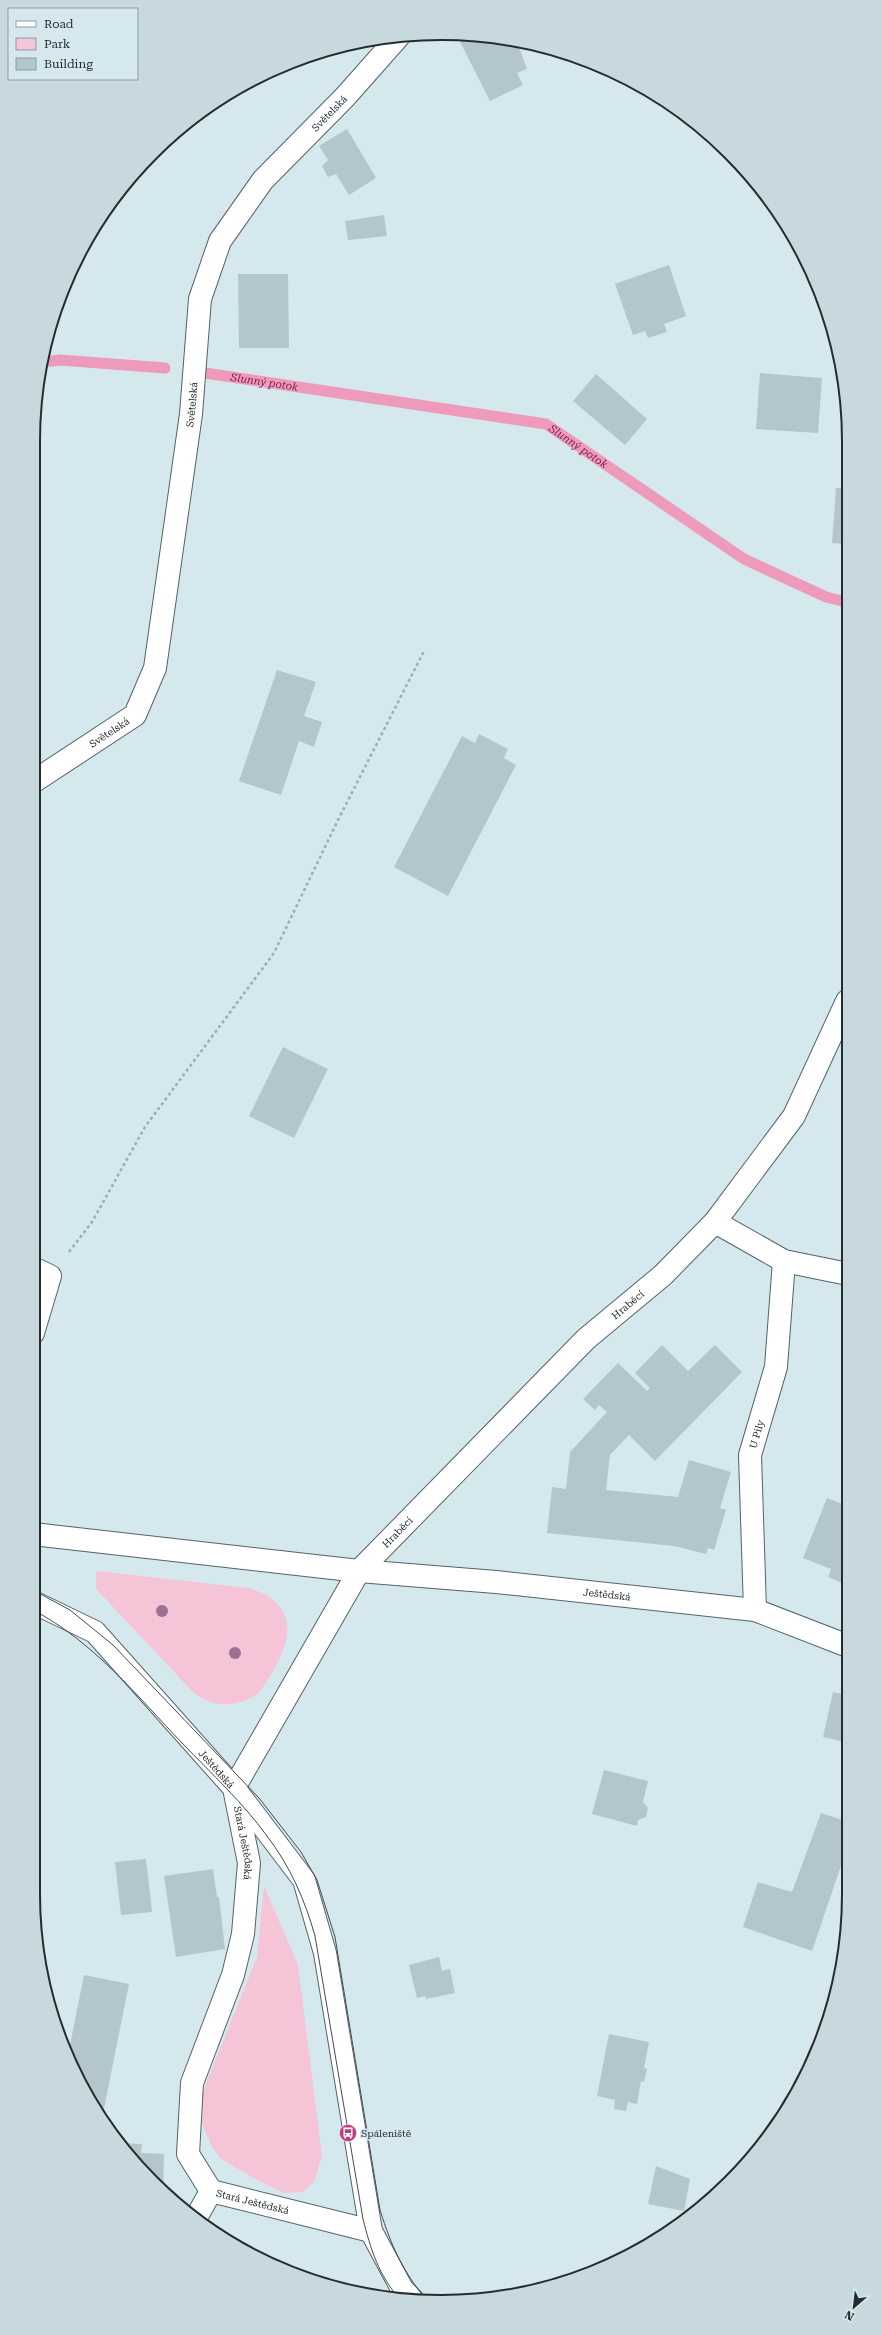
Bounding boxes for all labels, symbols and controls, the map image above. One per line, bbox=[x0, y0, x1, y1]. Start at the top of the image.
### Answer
legend bbox=[8, 8, 138, 80]
text: Road bbox=[44, 17, 74, 31]
text: Park bbox=[44, 37, 71, 51]
text: Building bbox=[44, 57, 93, 71]
street label: Světelská bbox=[309, 93, 349, 133]
water label: Slunný potok bbox=[229, 370, 299, 393]
street label: Světelská bbox=[184, 381, 199, 428]
water label: Slunný potok bbox=[546, 421, 610, 471]
street label: Světelská bbox=[87, 715, 132, 749]
street label: Hraběcí bbox=[609, 1288, 646, 1321]
street label: U Pily bbox=[747, 1418, 766, 1450]
street label: Hraběcí bbox=[380, 1514, 415, 1550]
street label: Ještědská bbox=[583, 1586, 632, 1602]
street label: Ještědská bbox=[197, 1747, 237, 1791]
street label: Stará Ještědská bbox=[232, 1805, 255, 1881]
bus stop icon: Spáleniště bbox=[338, 2123, 358, 2143]
place label: Spáleniště bbox=[361, 2128, 412, 2139]
street label: Stará Ještědská bbox=[215, 2187, 291, 2216]
north arrow bbox=[834, 2287, 874, 2327]
text: N bbox=[842, 2307, 856, 2323]

